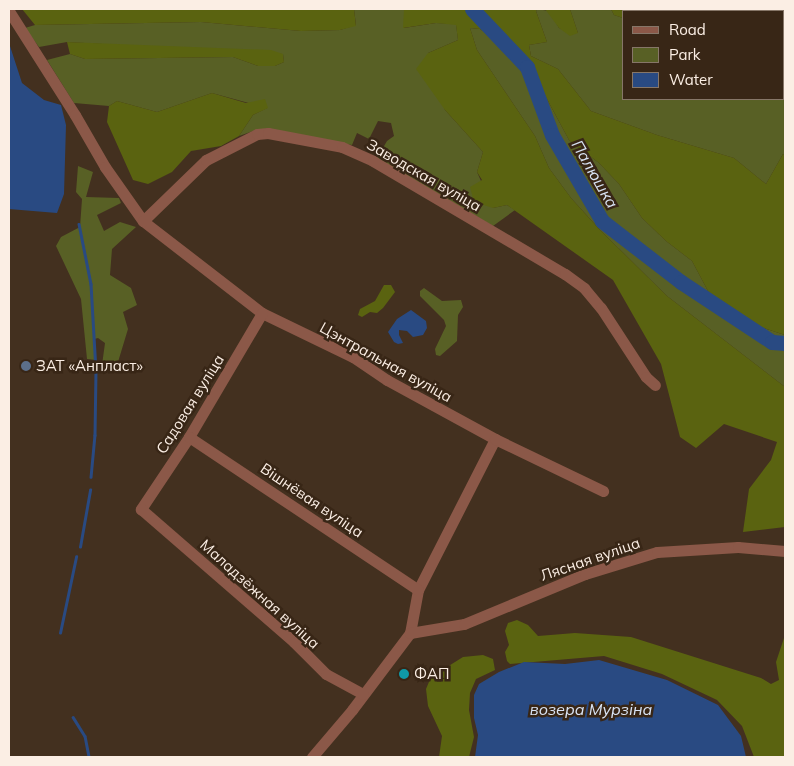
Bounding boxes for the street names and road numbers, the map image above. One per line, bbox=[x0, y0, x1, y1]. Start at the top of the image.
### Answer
street label: Заводская вуліца bbox=[364, 135, 484, 215]
street label: Цэнтральная вуліца bbox=[317, 318, 455, 406]
street label: Садовая вуліца bbox=[152, 351, 228, 457]
street label: Вішнёвая вуліца bbox=[257, 459, 367, 541]
street label: Лясная вуліца bbox=[538, 533, 642, 585]
street label: Маладзёжная вуліца bbox=[197, 536, 323, 652]

